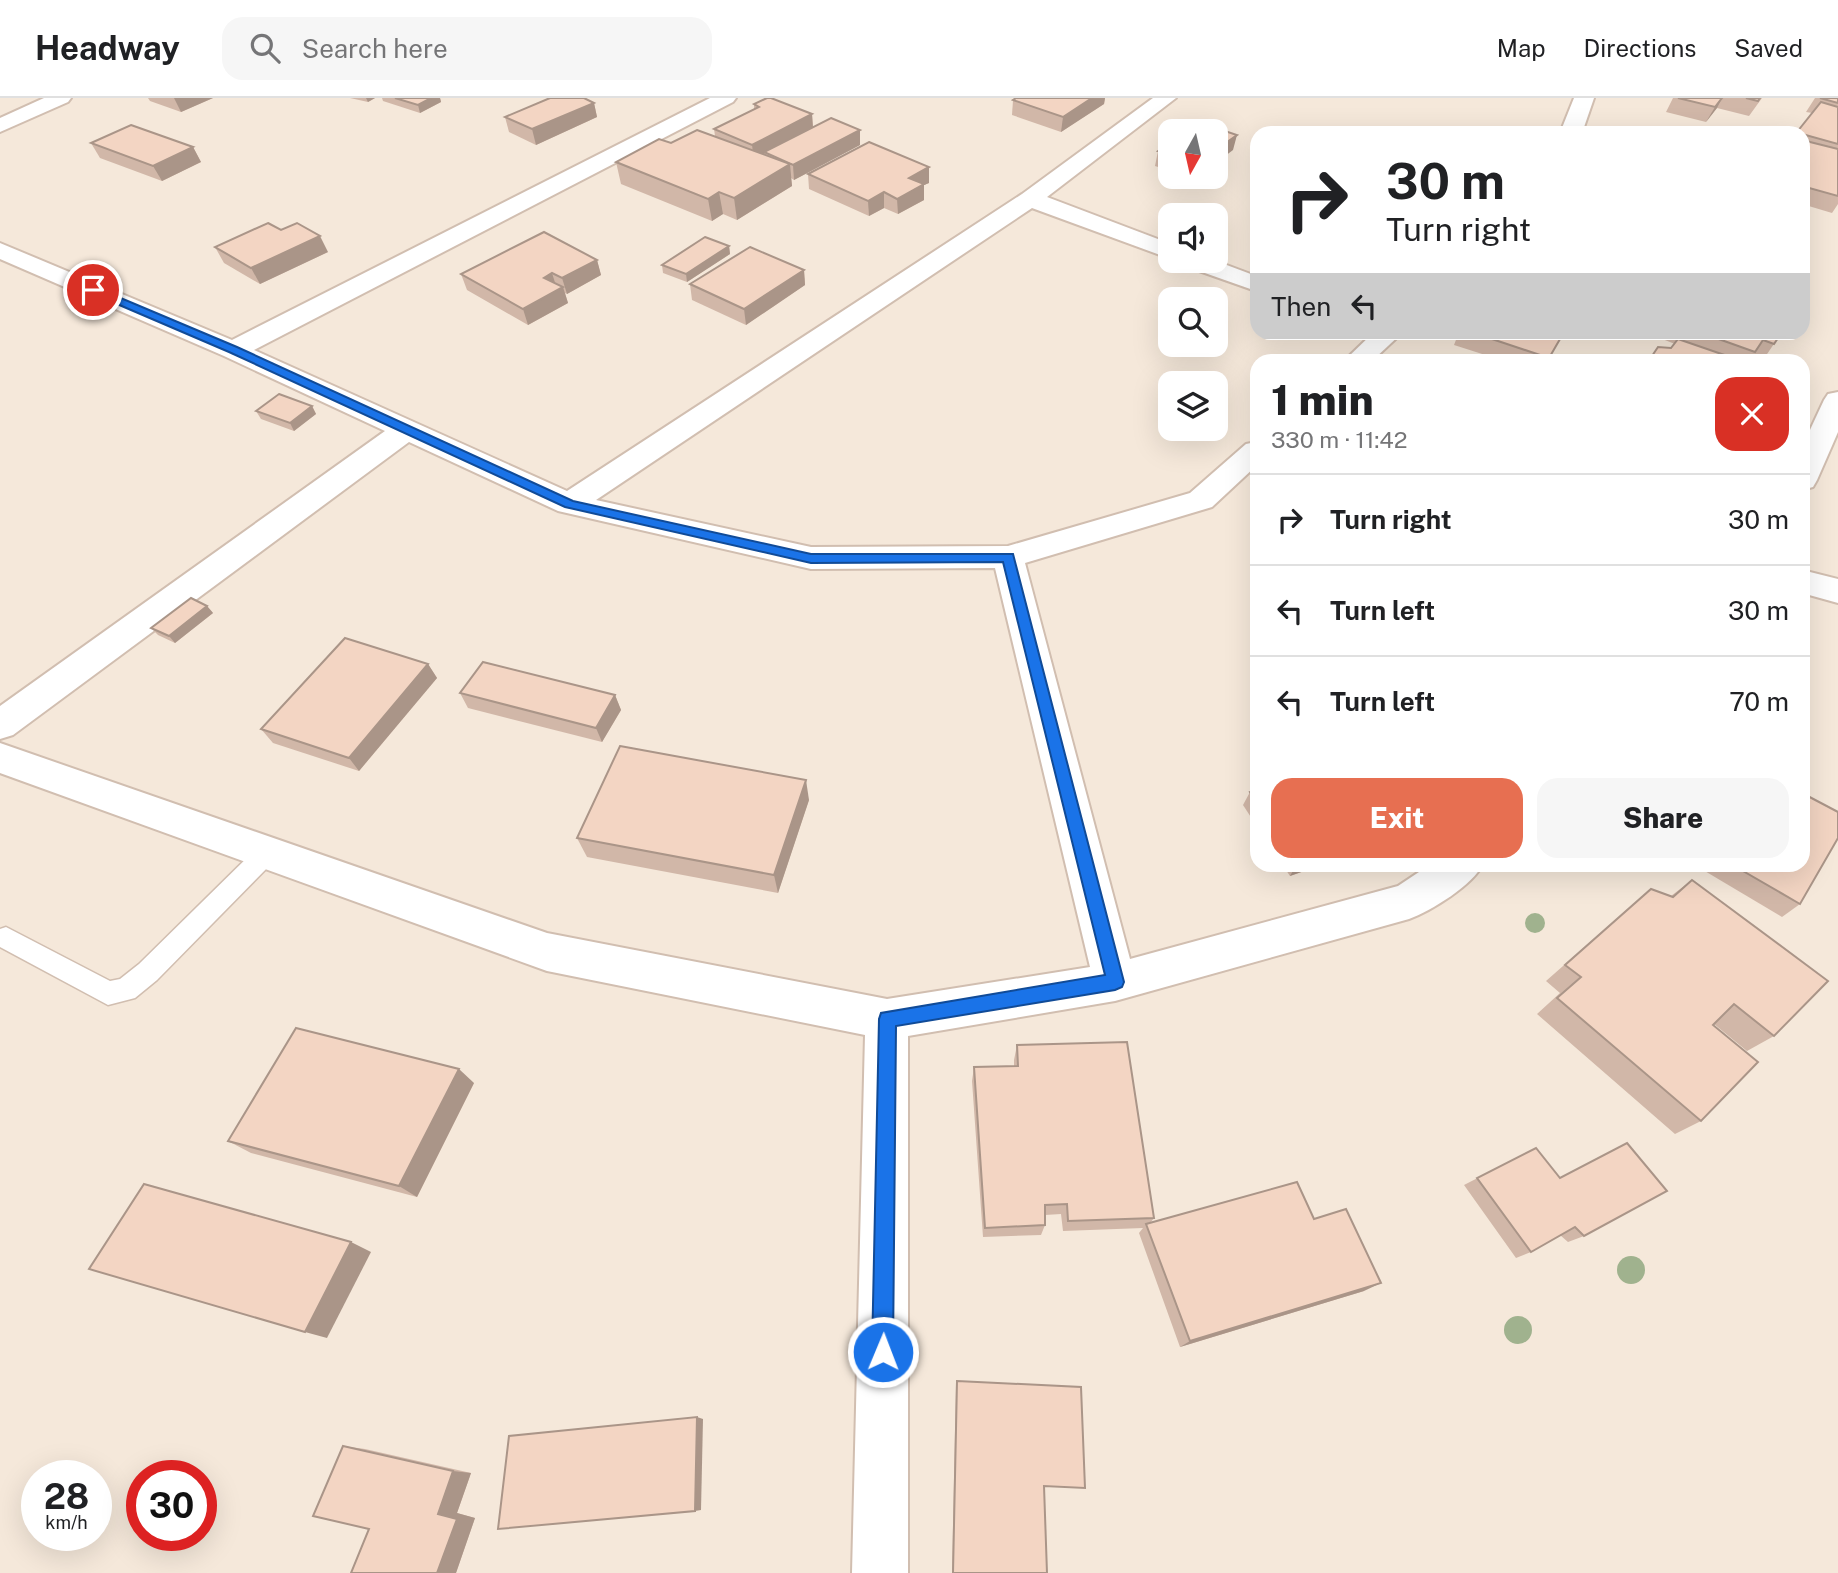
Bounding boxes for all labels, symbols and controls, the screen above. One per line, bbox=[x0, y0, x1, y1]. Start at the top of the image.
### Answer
search box bbox=[222, 17, 712, 80]
text: Headway bbox=[35, 29, 180, 67]
icon: search bbox=[246, 29, 284, 67]
text: Search here bbox=[302, 33, 448, 64]
text: Map bbox=[1497, 34, 1546, 62]
text: Directions bbox=[1584, 34, 1696, 62]
text: Saved bbox=[1734, 34, 1803, 62]
north arrow bbox=[1158, 119, 1228, 189]
map controls bbox=[1158, 119, 1228, 441]
text: 30 m bbox=[1386, 152, 1505, 210]
icon: right bbox=[1271, 154, 1362, 245]
button: sound bbox=[1158, 203, 1228, 273]
text: Turn right bbox=[1386, 211, 1531, 248]
pin bbox=[63, 260, 123, 320]
icon: arrive bbox=[74, 271, 112, 309]
button: search bbox=[1158, 287, 1228, 357]
icon: left bbox=[1345, 287, 1383, 325]
text: Then bbox=[1271, 291, 1331, 322]
button: layers bbox=[1158, 371, 1228, 441]
text: 1 min bbox=[1271, 375, 1374, 424]
button: close bbox=[1715, 377, 1789, 451]
text: 330 m · 11:42 bbox=[1271, 426, 1407, 453]
icon: right bbox=[1271, 501, 1309, 539]
text: Turn right bbox=[1330, 504, 1452, 535]
text: 30 m bbox=[1728, 504, 1789, 535]
icon: left bbox=[1271, 592, 1309, 630]
text: Turn left bbox=[1330, 595, 1435, 626]
text: 30 m bbox=[1728, 595, 1789, 626]
icon: left bbox=[1271, 683, 1309, 721]
text: Turn left bbox=[1330, 686, 1435, 717]
text: 70 m bbox=[1729, 686, 1789, 717]
button: Exit bbox=[1271, 778, 1523, 858]
button: Share bbox=[1537, 778, 1789, 858]
position arrow bbox=[846, 1315, 920, 1389]
speed limit sign: 30 bbox=[126, 1460, 217, 1551]
text: 28 bbox=[44, 1476, 89, 1517]
text: km/h bbox=[45, 1512, 88, 1533]

